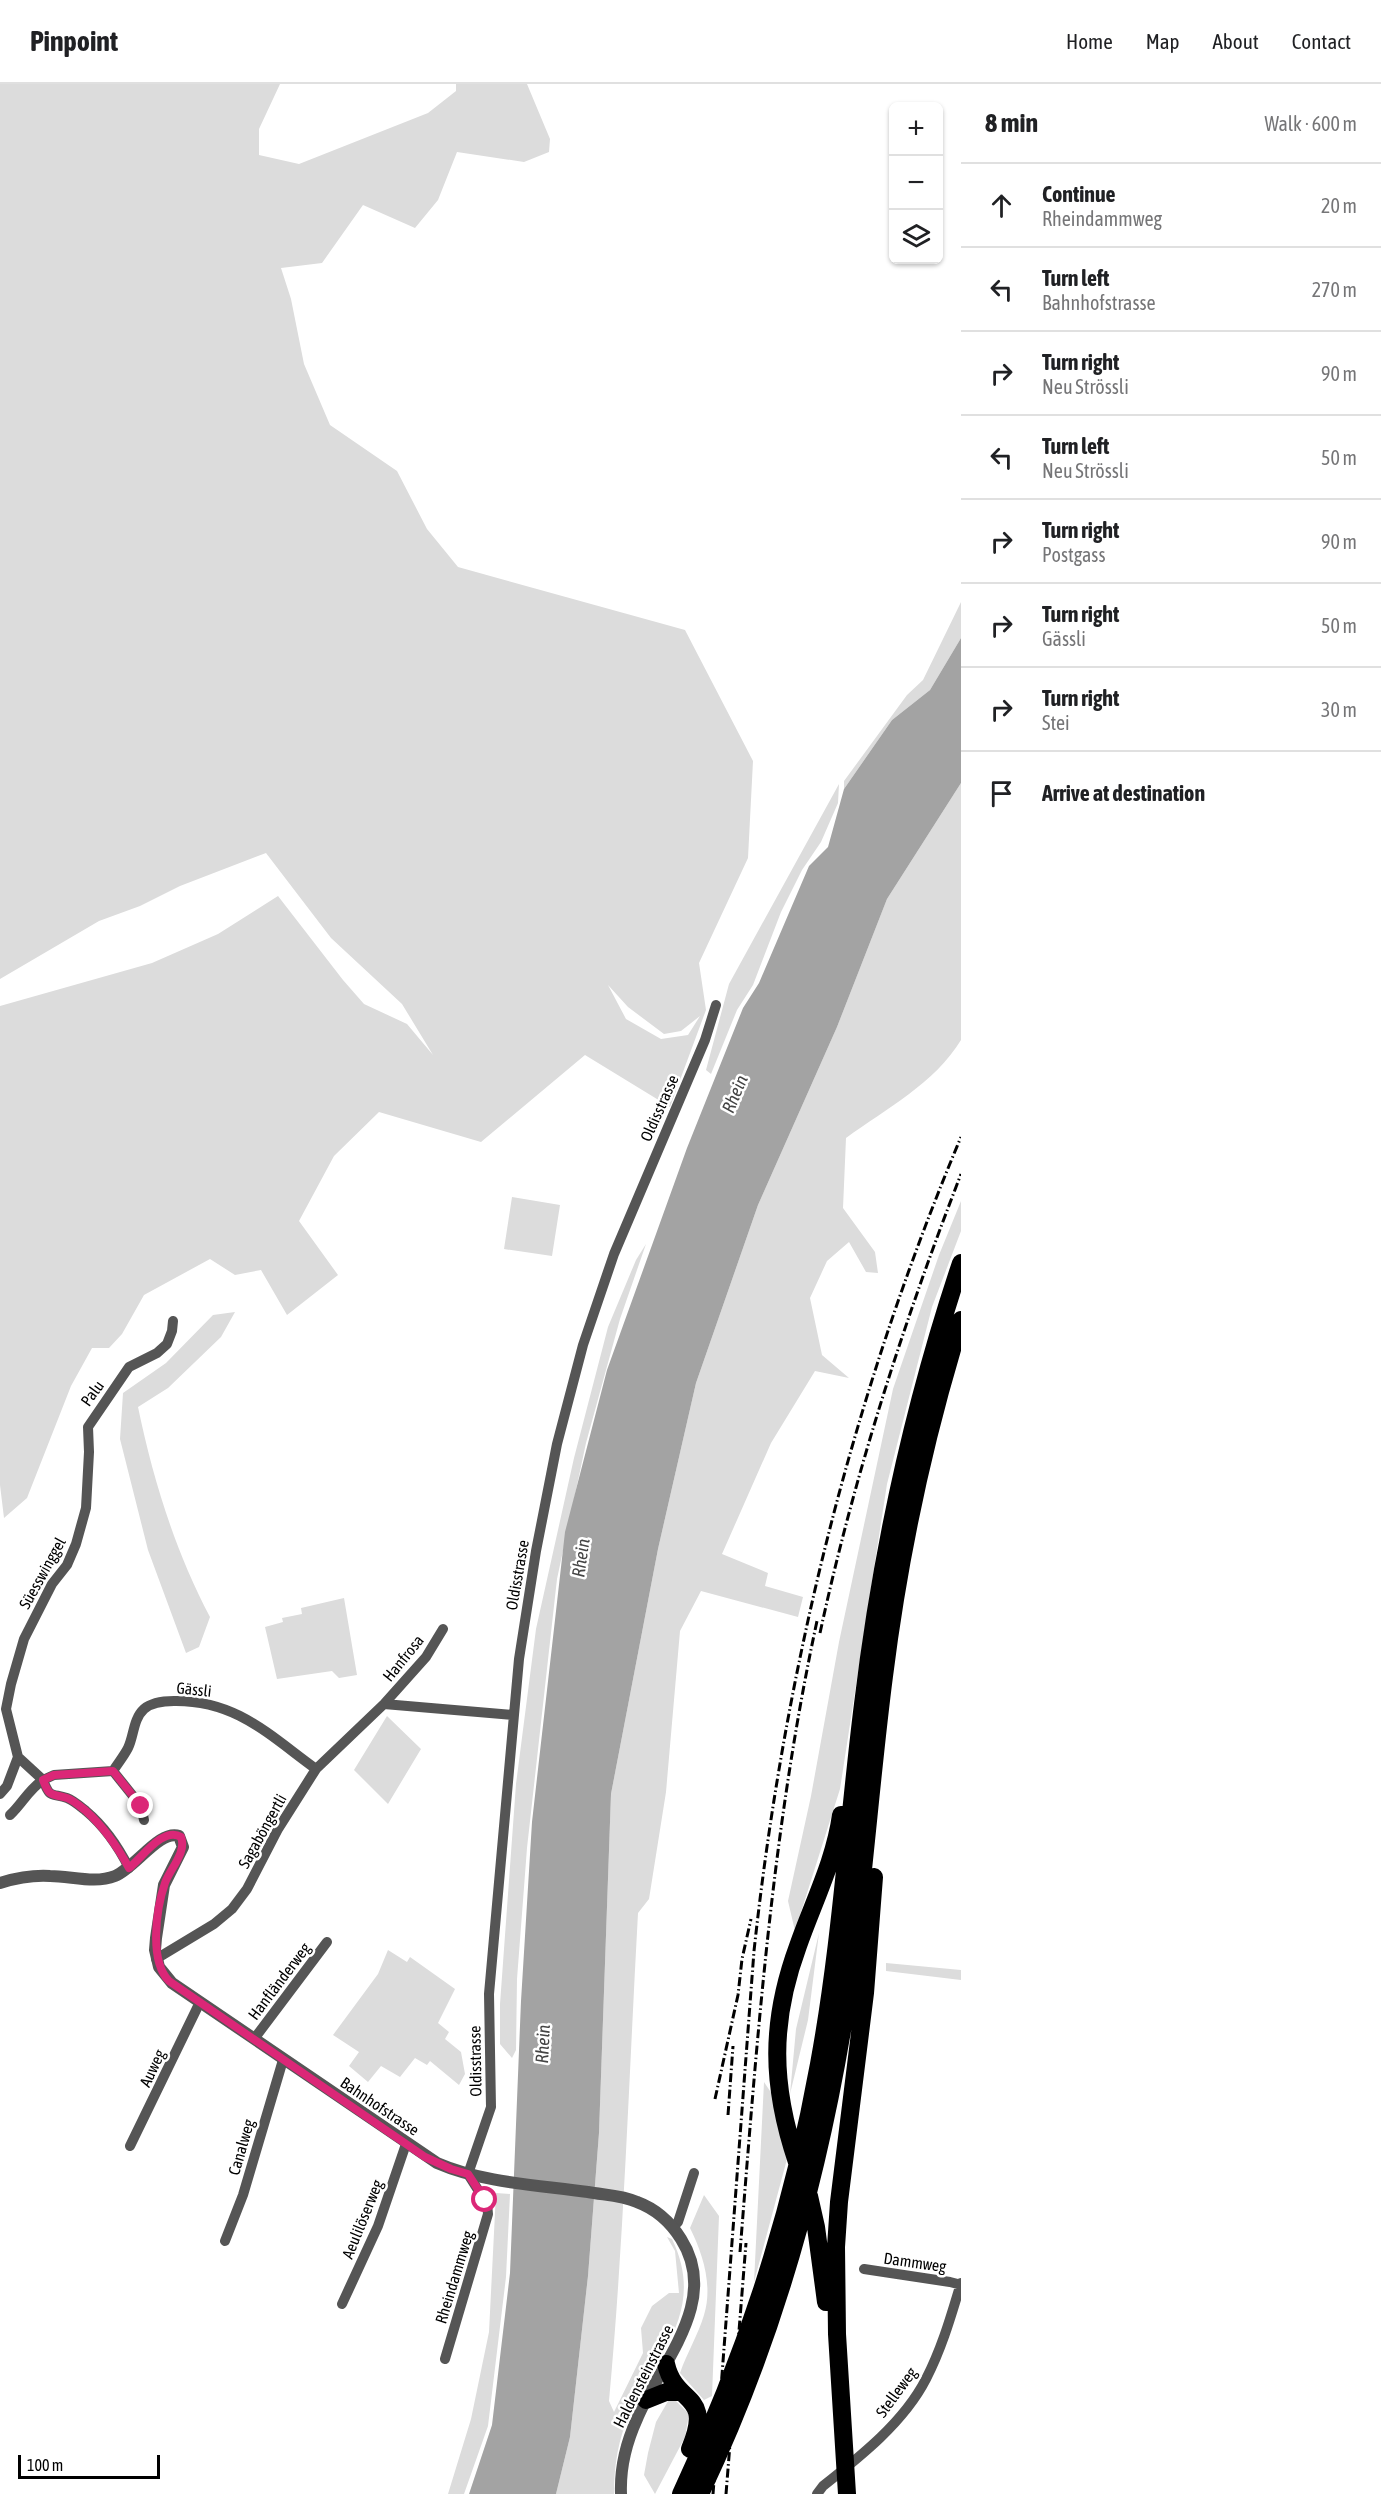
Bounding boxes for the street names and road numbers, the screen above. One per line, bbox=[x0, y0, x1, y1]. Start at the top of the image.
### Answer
street label: Oldisstrasse bbox=[636, 1072, 682, 1144]
street label: Palu bbox=[77, 1377, 107, 1409]
street label: Süesswinggel bbox=[15, 1534, 70, 1612]
street label: Oldisstrasse bbox=[502, 1538, 532, 1612]
street label: Hanfrosa bbox=[379, 1631, 427, 1685]
street label: Gässli bbox=[176, 1678, 212, 1700]
street label: Sagaböngertli bbox=[234, 1791, 291, 1872]
street label: Hanfländerweg bbox=[244, 1939, 315, 2024]
street label: Oldisstrasse bbox=[465, 2025, 485, 2097]
street label: Auweg bbox=[136, 2046, 169, 2090]
street label: Bahnhofstrasse bbox=[337, 2073, 423, 2139]
street label: Canalweg bbox=[224, 2117, 259, 2177]
street label: Aeulilöserweg bbox=[338, 2177, 387, 2261]
street label: Rheindammweg bbox=[431, 2228, 478, 2326]
street label: Dammweg bbox=[882, 2249, 948, 2276]
street label: Haldensteinstrasse bbox=[609, 2322, 677, 2430]
street label: Stelleweg bbox=[872, 2363, 921, 2421]

